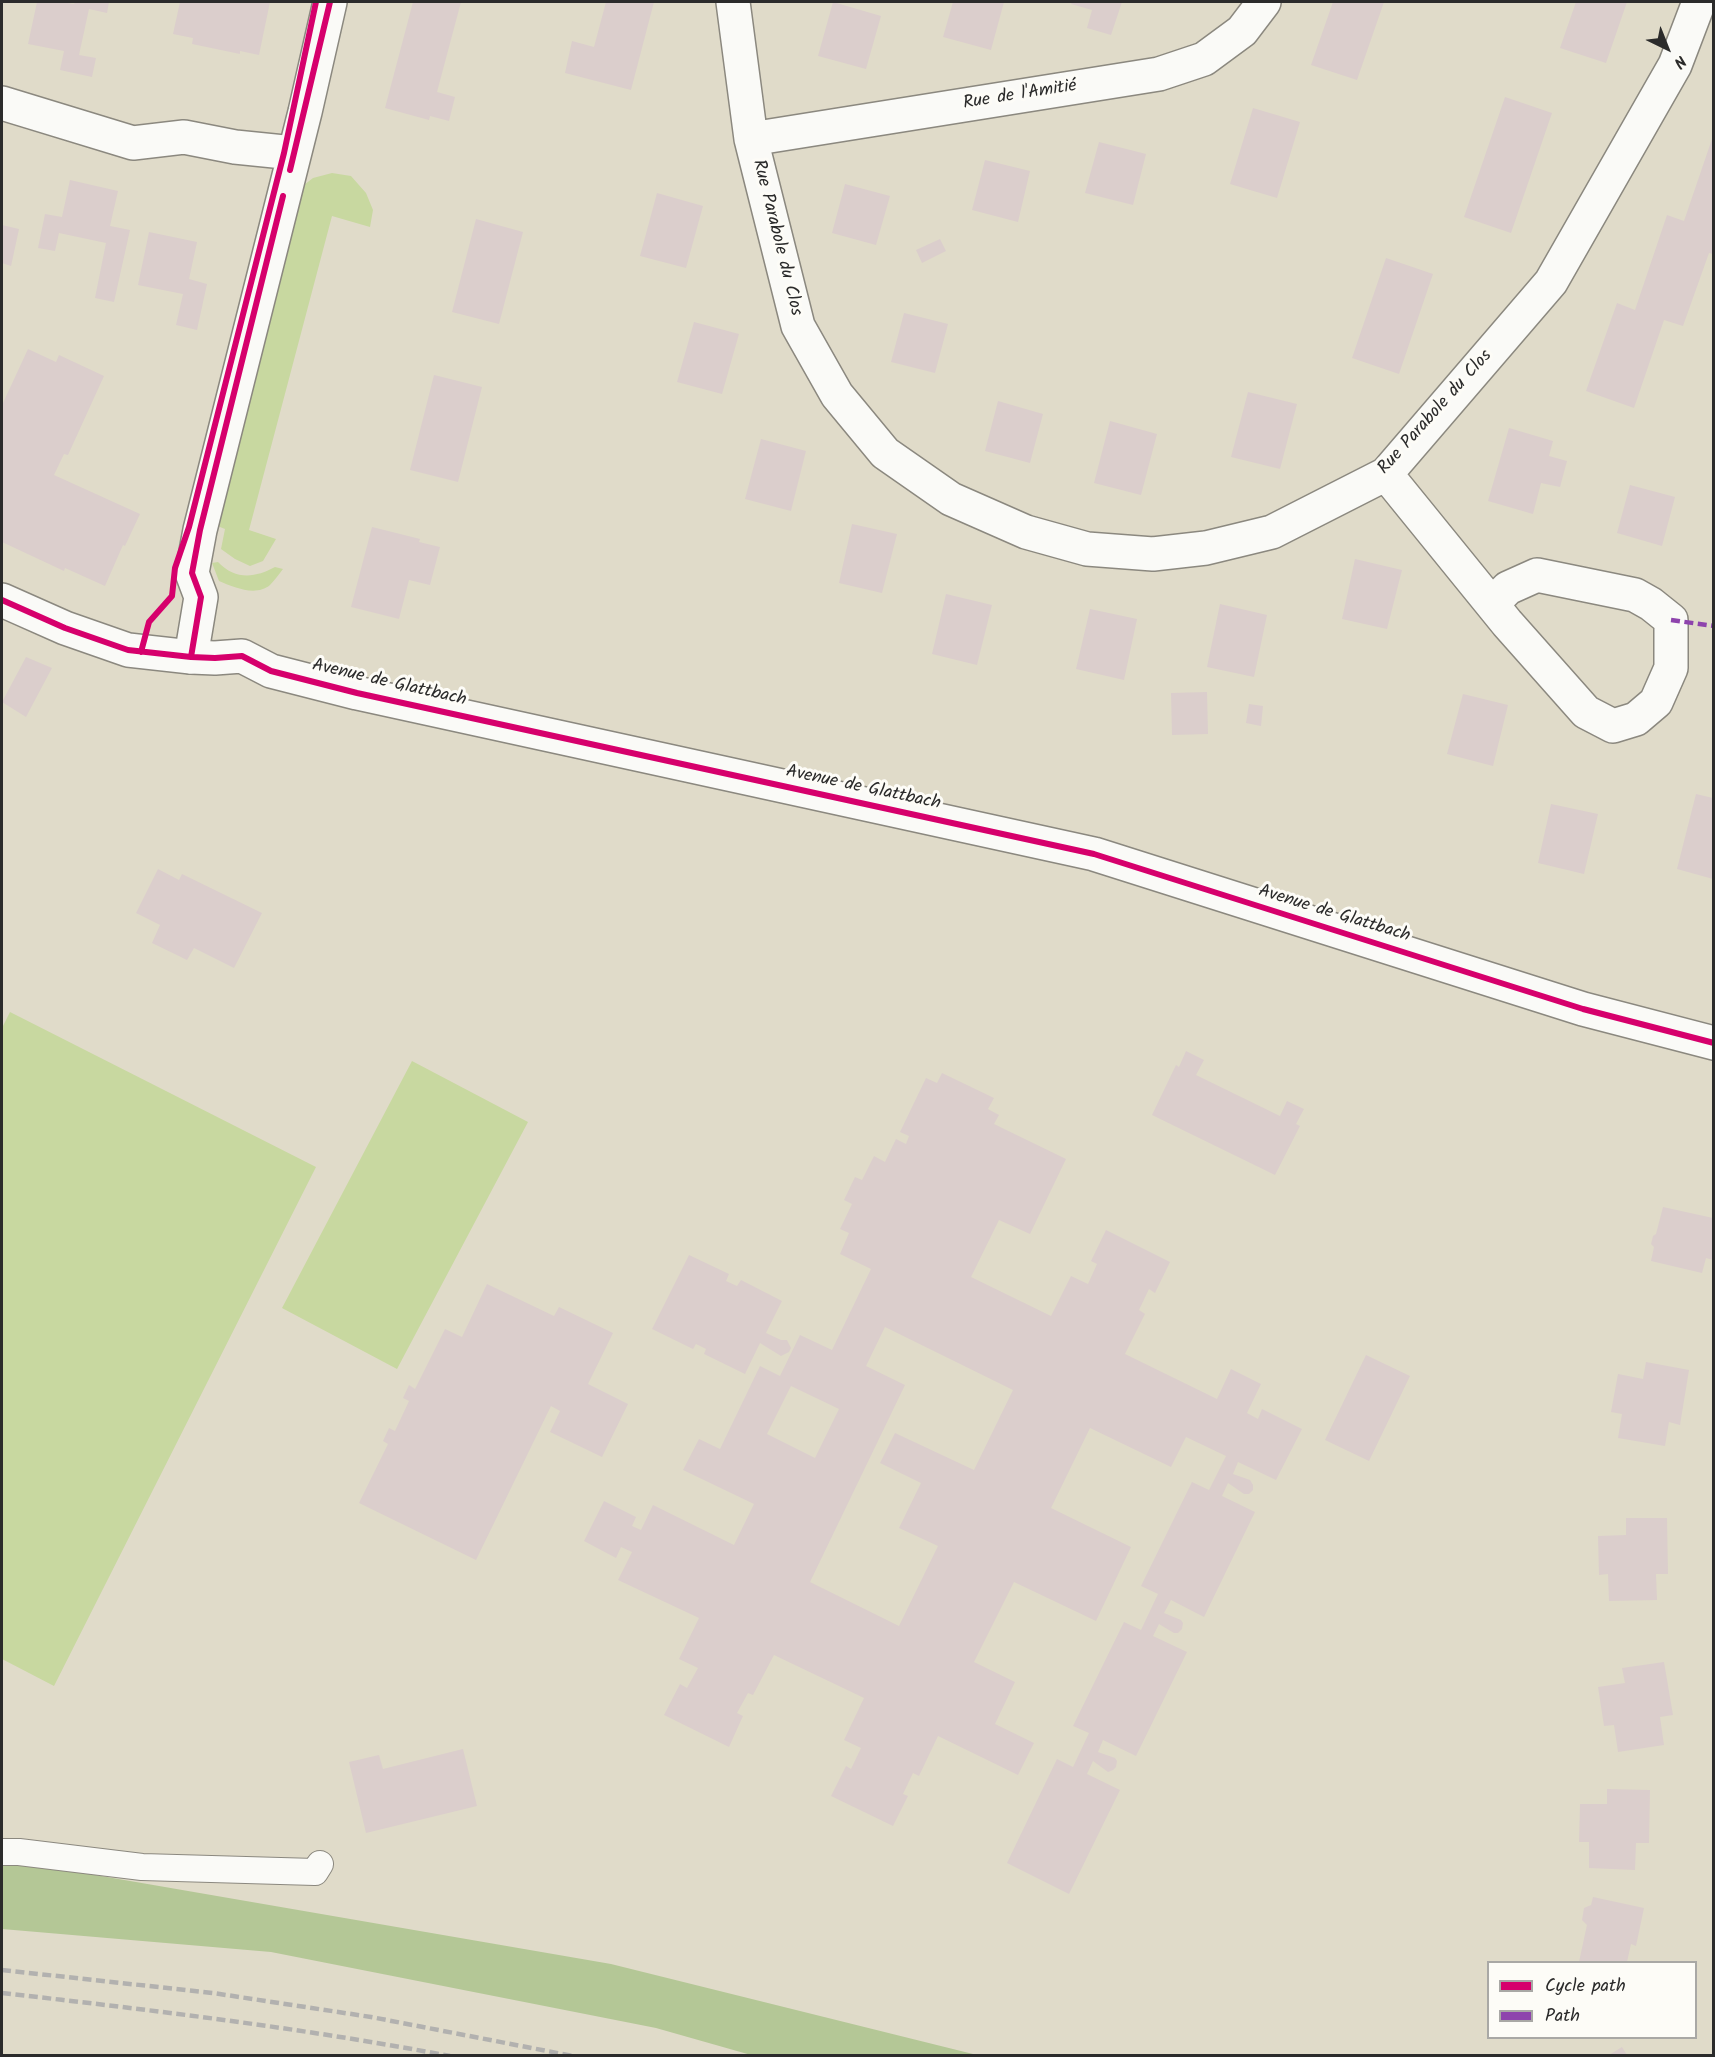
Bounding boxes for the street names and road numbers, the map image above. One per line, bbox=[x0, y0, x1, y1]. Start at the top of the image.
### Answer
street label: Rue de l'Amitié bbox=[962, 76, 1078, 116]
street label: Rue Parabole du Clos bbox=[746, 158, 806, 318]
street label: Rue Parabole du Clos bbox=[1374, 346, 1498, 480]
street label: Avenue de Glattbach bbox=[310, 656, 468, 712]
street label: Avenue de Glattbach bbox=[784, 762, 942, 816]
street label: Avenue de Glattbach bbox=[1255, 882, 1413, 948]

